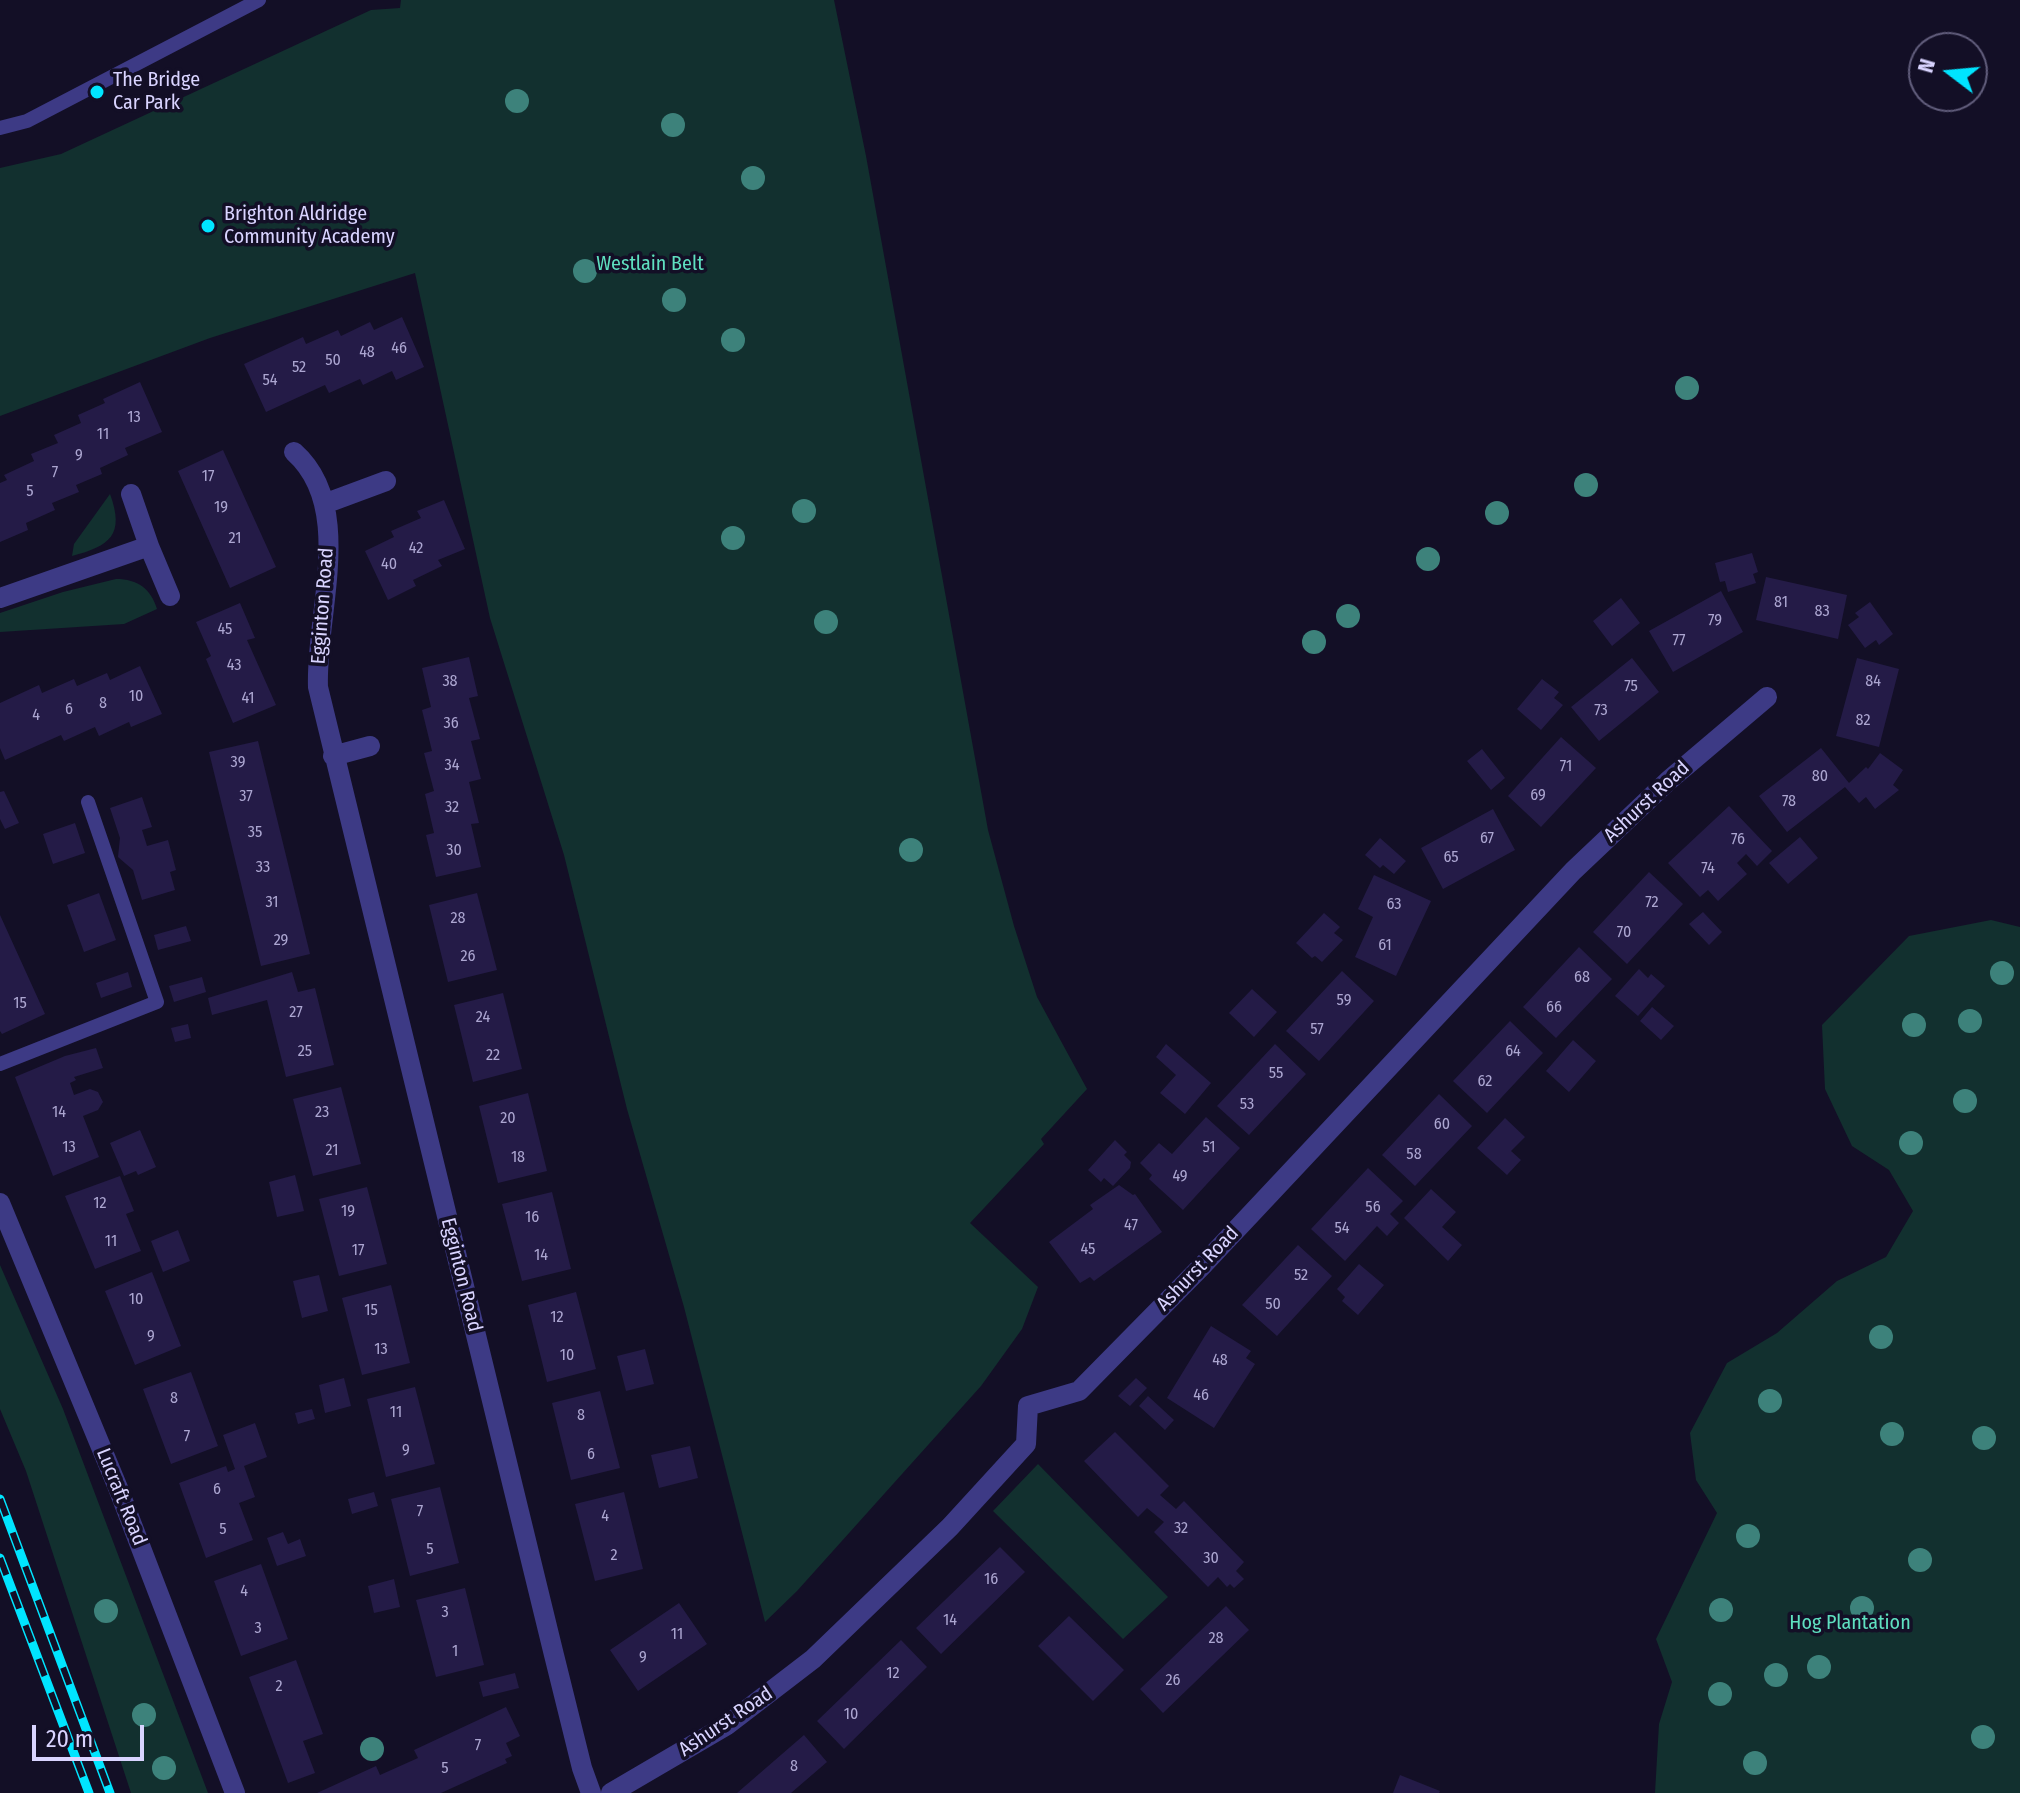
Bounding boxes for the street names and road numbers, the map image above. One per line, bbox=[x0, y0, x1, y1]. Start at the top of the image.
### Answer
street label: Egginton Road bbox=[307, 547, 339, 665]
street label: Ashurst Road bbox=[1599, 756, 1695, 848]
street label: Egginton Road bbox=[435, 1215, 487, 1335]
street label: Ashurst Road bbox=[1152, 1222, 1244, 1316]
street label: Lucraft Road bbox=[91, 1445, 151, 1549]
street label: Ashurst Road bbox=[675, 1682, 777, 1762]

